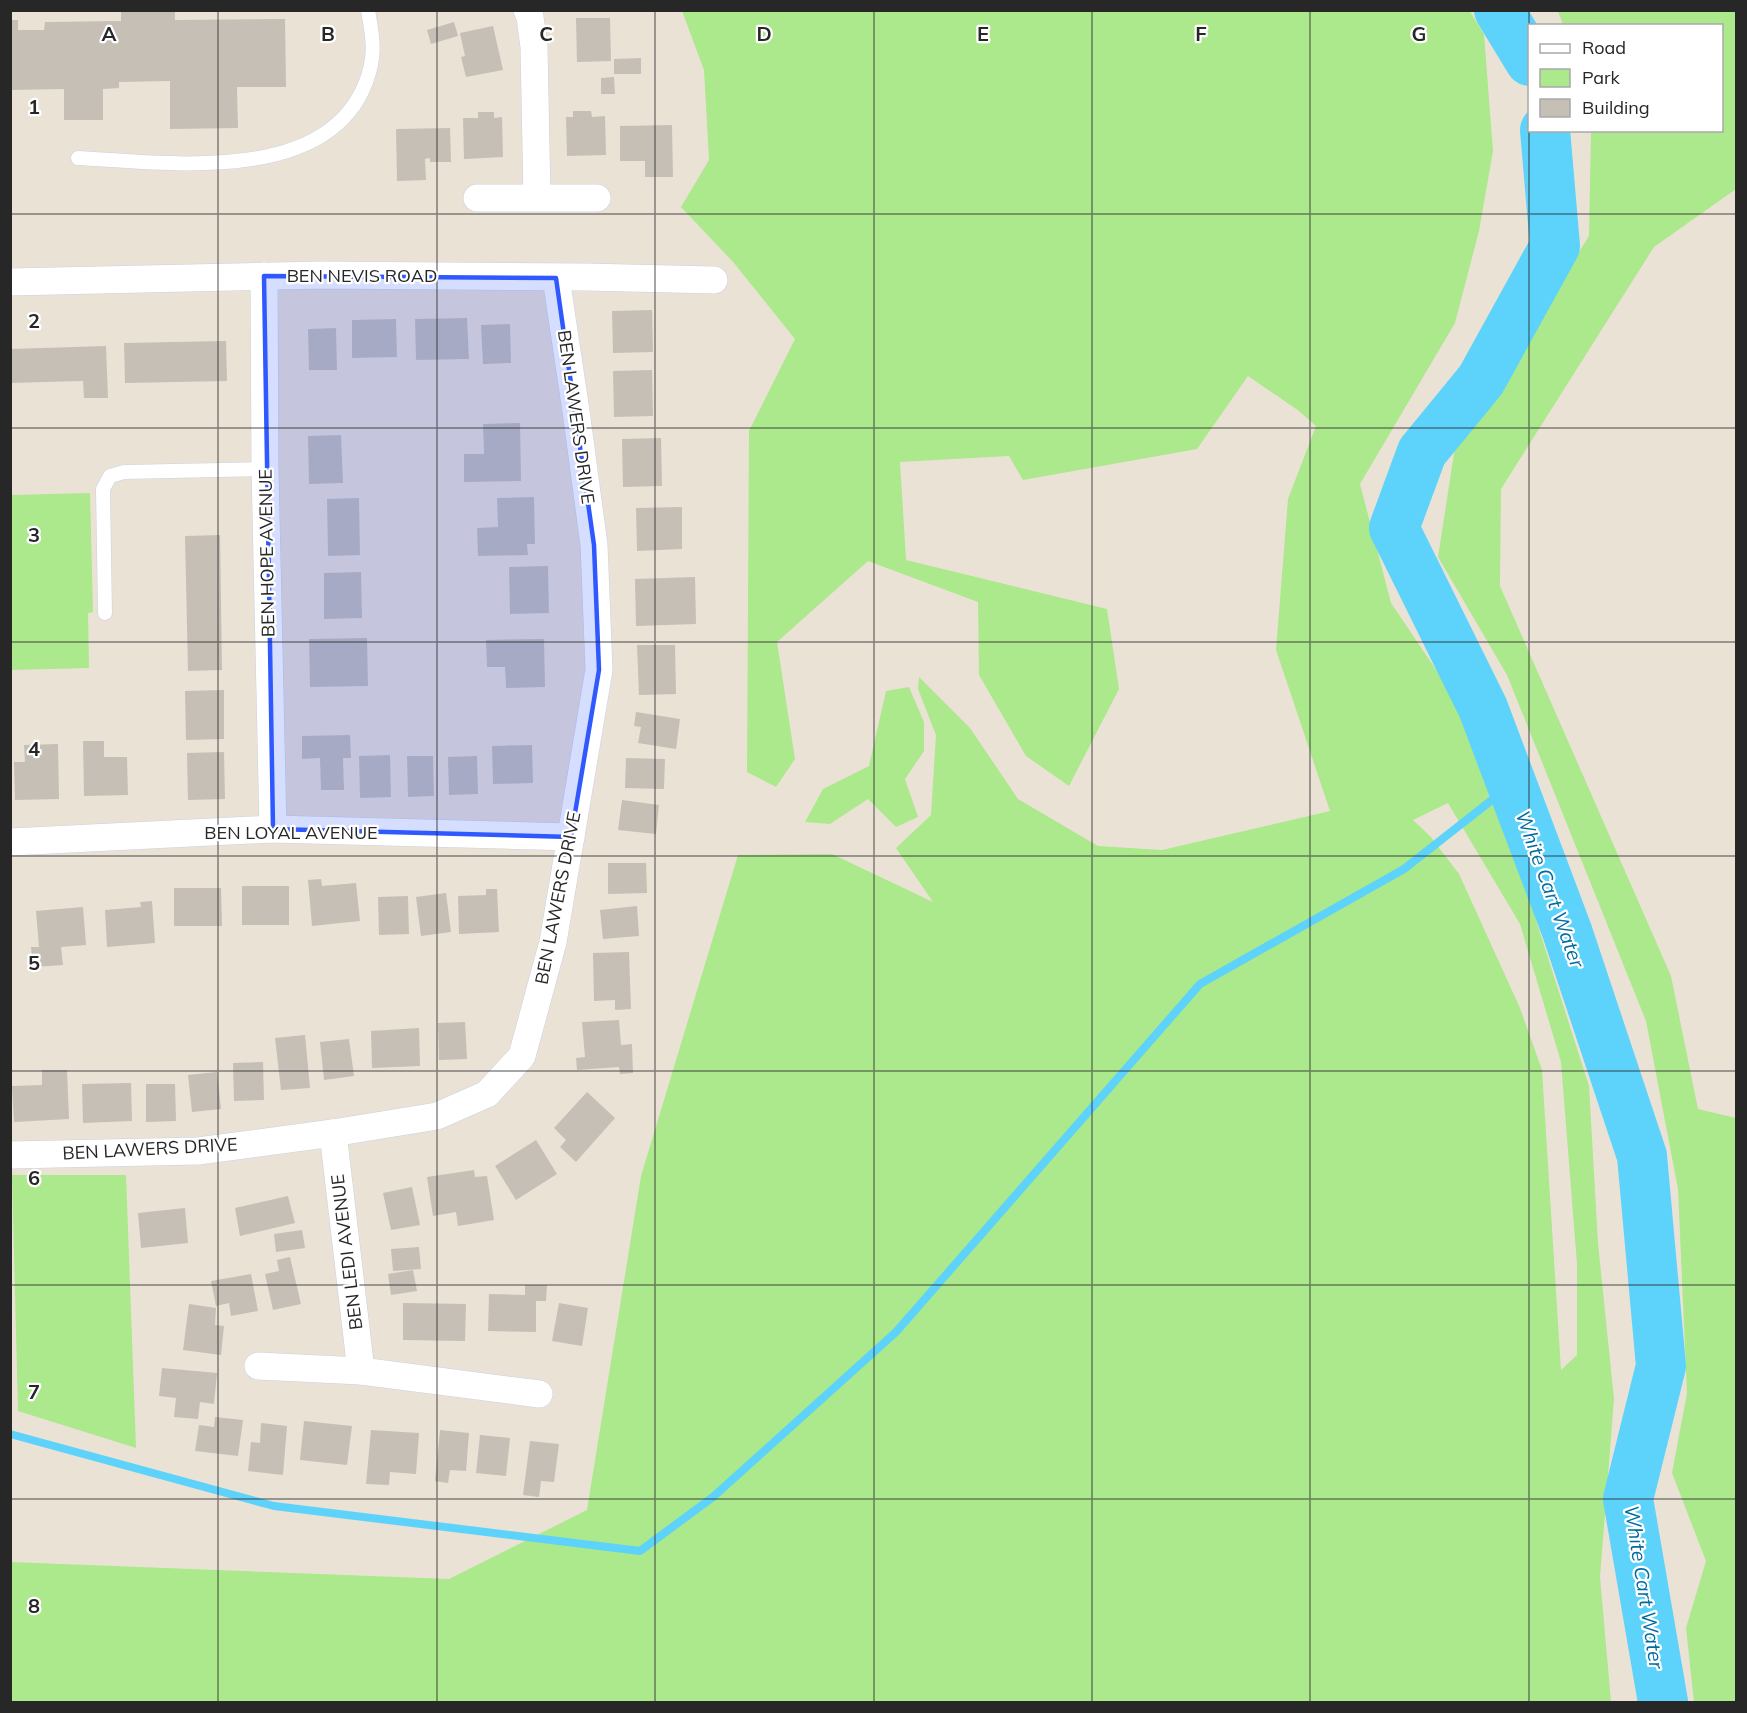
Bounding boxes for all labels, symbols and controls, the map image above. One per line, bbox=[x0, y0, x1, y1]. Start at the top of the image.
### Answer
text: A bbox=[102, 21, 117, 46]
text: B bbox=[321, 21, 335, 46]
text: C bbox=[539, 21, 553, 46]
text: D bbox=[756, 21, 772, 46]
text: E bbox=[977, 21, 989, 46]
text: F bbox=[1195, 21, 1207, 46]
text: G bbox=[1412, 21, 1426, 46]
legend bbox=[1528, 24, 1723, 132]
text: Road bbox=[1582, 36, 1626, 59]
text: Park bbox=[1582, 66, 1621, 89]
text: 1 bbox=[28, 94, 40, 119]
text: Building bbox=[1582, 96, 1650, 119]
street label: BEN NEVIS ROAD bbox=[287, 264, 437, 287]
text: 2 bbox=[28, 308, 40, 333]
street label: BEN LAWERS DRIVE bbox=[553, 329, 600, 505]
street label: BEN HOPE AVENUE bbox=[254, 469, 279, 637]
text: 3 bbox=[28, 522, 40, 547]
text: 4 bbox=[28, 736, 40, 761]
water label: White Cart Water bbox=[1510, 807, 1591, 971]
street label: BEN LAWERS DRIVE bbox=[529, 810, 586, 986]
street label: BEN LOYAL AVENUE bbox=[204, 821, 378, 844]
text: 5 bbox=[28, 950, 40, 975]
street label: BEN LAWERS DRIVE bbox=[62, 1132, 238, 1165]
text: 6 bbox=[28, 1165, 40, 1190]
street label: BEN LEDI AVENUE bbox=[326, 1173, 367, 1331]
text: 7 bbox=[28, 1379, 40, 1404]
water label: White Cart Water bbox=[1619, 1503, 1670, 1671]
text: 8 bbox=[28, 1593, 40, 1618]

